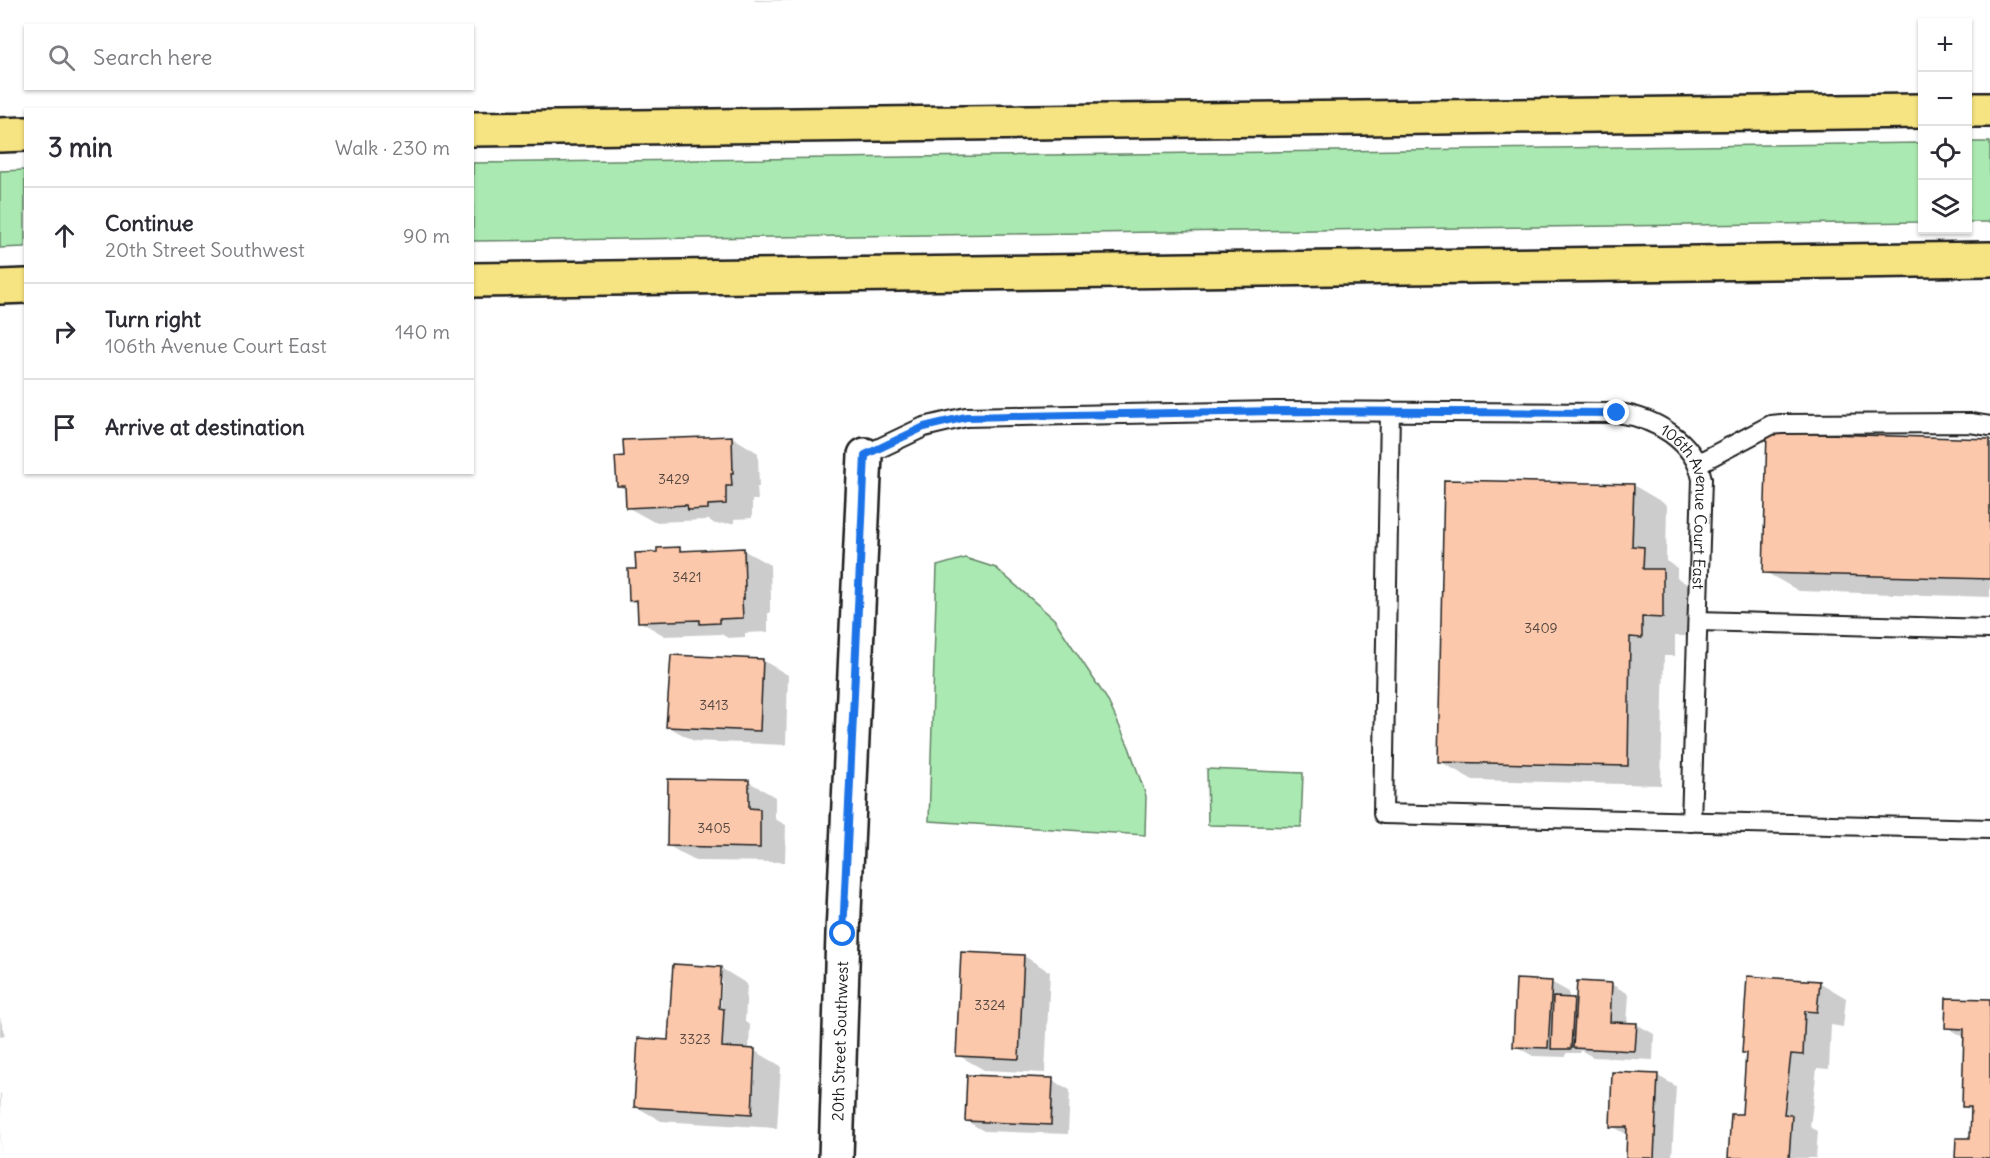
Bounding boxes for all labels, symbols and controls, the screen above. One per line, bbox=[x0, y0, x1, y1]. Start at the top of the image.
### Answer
map controls bbox=[1918, 18, 1972, 234]
button: + bbox=[1918, 18, 1972, 72]
search box bbox=[24, 24, 474, 90]
icon: search bbox=[45, 41, 78, 74]
text: Search here bbox=[93, 43, 212, 71]
button: − bbox=[1918, 72, 1972, 126]
button: locate bbox=[1918, 126, 1972, 180]
text: 3 min bbox=[48, 131, 113, 164]
text: Walk · 230 m bbox=[335, 135, 450, 160]
button: layers bbox=[1918, 180, 1972, 234]
text: Continue bbox=[105, 209, 194, 237]
icon: ahead bbox=[48, 219, 81, 252]
text: 90 m bbox=[403, 223, 450, 248]
text: 20th Street Southwest bbox=[105, 237, 305, 262]
text: Turn right bbox=[105, 305, 201, 333]
icon: right bbox=[48, 315, 81, 348]
text: 140 m bbox=[395, 319, 450, 344]
text: 106th Avenue Court East bbox=[105, 333, 327, 358]
route end bbox=[1603, 399, 1629, 425]
icon: arrive bbox=[48, 411, 81, 444]
text: Arrive at destination bbox=[105, 413, 305, 441]
street label: 106th Avenue Court East bbox=[1657, 419, 1713, 590]
house number: 3429 bbox=[658, 470, 690, 488]
house number: 3421 bbox=[672, 568, 702, 586]
house number: 3409 bbox=[1524, 619, 1558, 637]
house number: 3413 bbox=[699, 696, 729, 714]
house number: 3405 bbox=[697, 819, 731, 837]
route start bbox=[829, 920, 855, 946]
street label: 20th Street Southwest bbox=[827, 960, 852, 1121]
house number: 3324 bbox=[974, 996, 1006, 1014]
house number: 3323 bbox=[679, 1030, 711, 1048]

